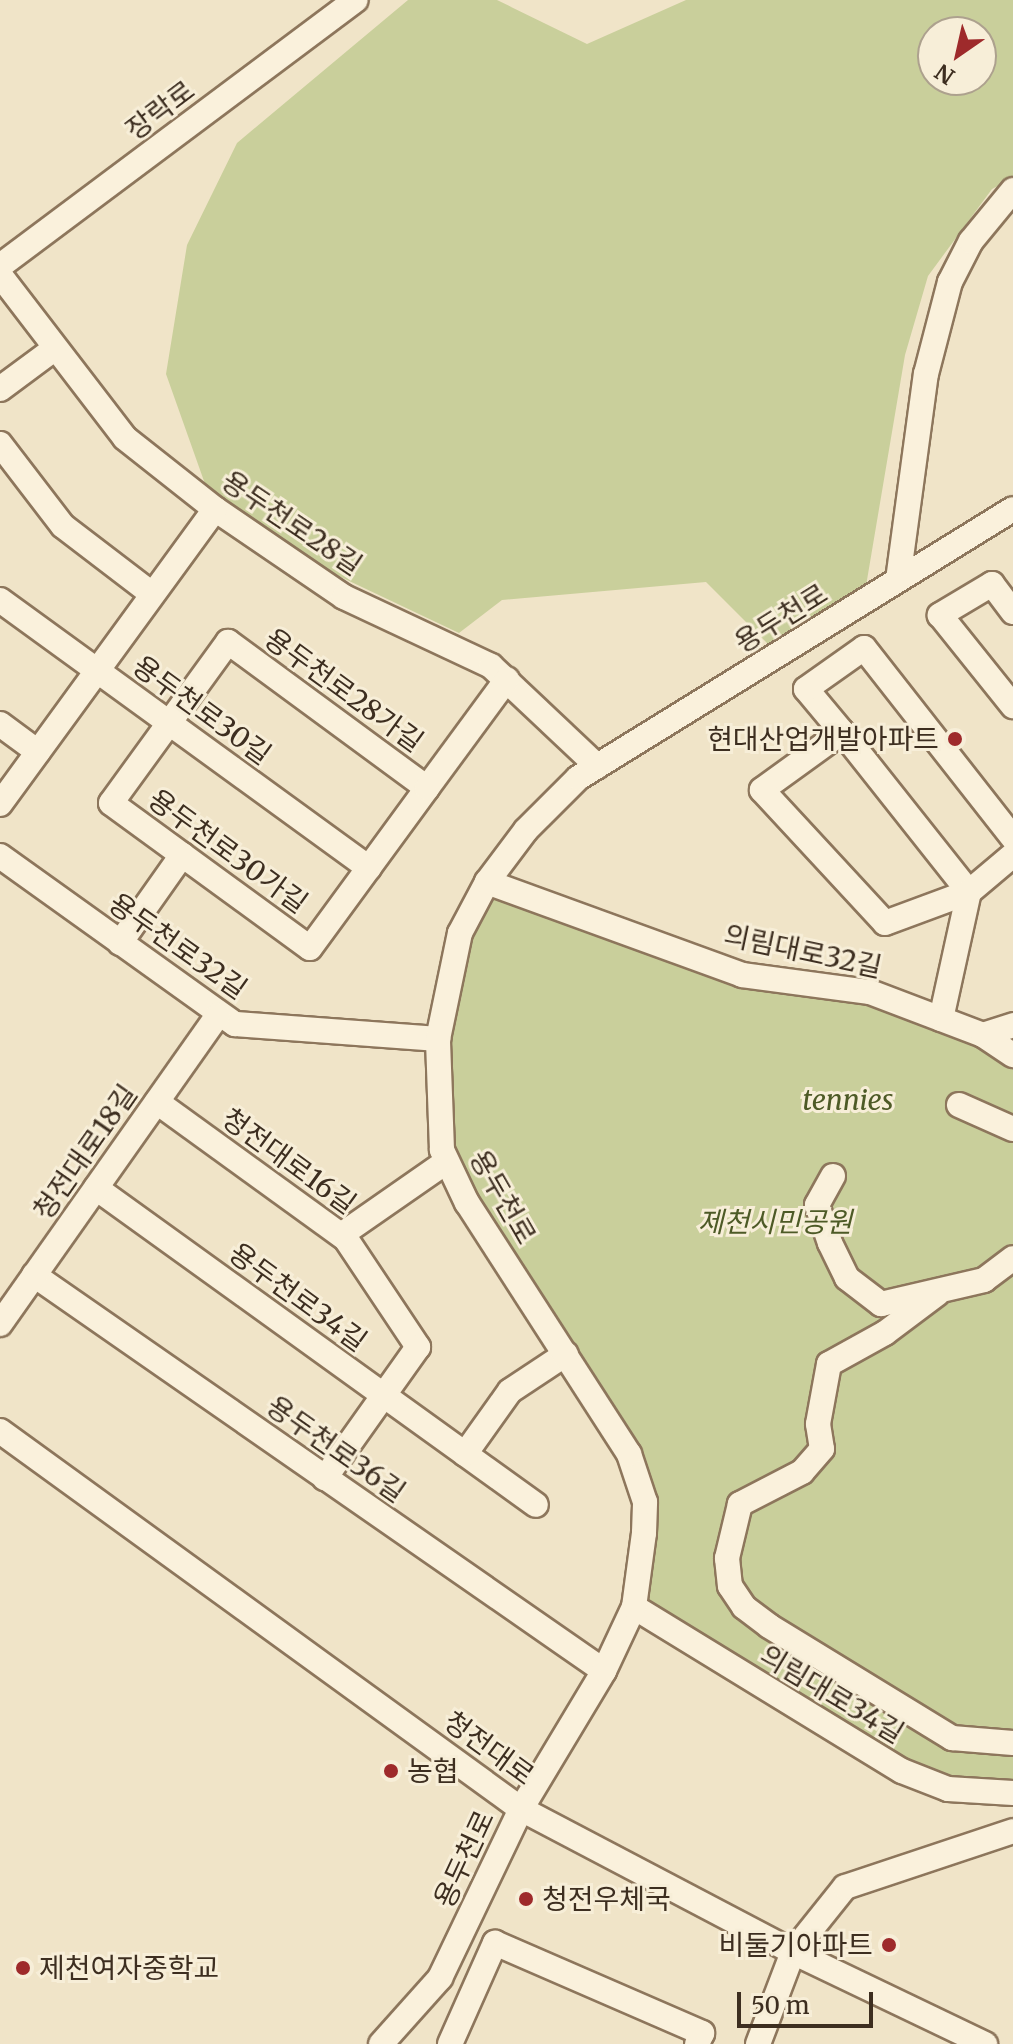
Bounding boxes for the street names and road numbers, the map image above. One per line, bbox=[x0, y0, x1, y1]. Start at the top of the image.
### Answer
street label: 장락로 bbox=[119, 73, 201, 147]
street label: 용두천로28길 bbox=[216, 464, 368, 582]
street label: 용두천로 bbox=[728, 576, 834, 660]
street label: 용두천로28가길 bbox=[258, 621, 430, 759]
street label: 용두천로30길 bbox=[126, 649, 278, 771]
street label: 용두천로30가길 bbox=[142, 782, 314, 920]
street label: 용두천로32길 bbox=[103, 886, 253, 1006]
street label: 의림대로32길 bbox=[721, 918, 885, 984]
street label: 청전대로18길 bbox=[26, 1078, 144, 1226]
street label: 청전대로16길 bbox=[216, 1101, 362, 1221]
street label: 용두천로 bbox=[463, 1144, 543, 1250]
street label: 용두천로34길 bbox=[223, 1236, 373, 1358]
street label: 용두천로36길 bbox=[260, 1389, 412, 1509]
street label: 의림대로34길 bbox=[754, 1638, 910, 1750]
street label: 청전대로 bbox=[437, 1704, 541, 1792]
street label: 용두천로 bbox=[427, 1805, 501, 1913]

